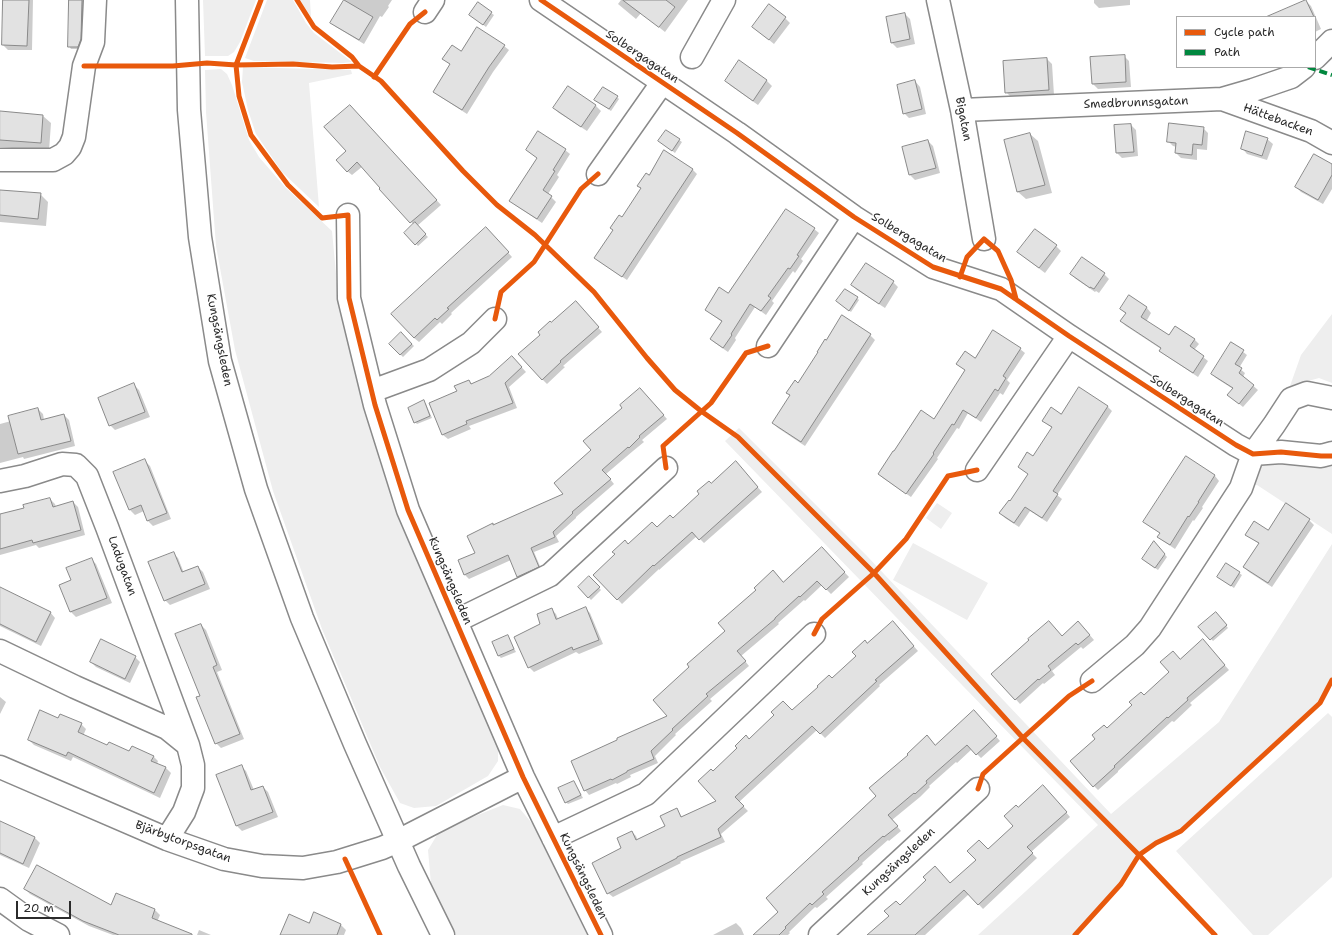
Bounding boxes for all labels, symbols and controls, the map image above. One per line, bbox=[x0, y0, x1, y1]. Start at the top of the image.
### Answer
legend bbox=[1176, 16, 1316, 68]
text: Cycle path bbox=[1214, 24, 1275, 40]
street label: Solbergagatan bbox=[603, 27, 681, 87]
text: Path bbox=[1214, 44, 1240, 60]
street label: Smedbrunnsgatan bbox=[1083, 94, 1189, 112]
street label: Bigatan bbox=[952, 96, 974, 142]
street label: Hättebacken bbox=[1241, 101, 1315, 139]
street label: Solbergagatan bbox=[869, 210, 949, 266]
street label: Kungsängsleden bbox=[203, 293, 235, 387]
street label: Solbergagatan bbox=[1147, 372, 1227, 430]
street label: Ladugatan bbox=[105, 534, 139, 598]
street label: Kungsängsleden bbox=[425, 535, 475, 627]
street label: Bjärbytorpsgatan bbox=[133, 818, 233, 866]
street label: Kungsängsleden bbox=[860, 825, 938, 899]
street label: Kungsängsleden bbox=[556, 831, 610, 921]
scale bar bbox=[18, 893, 73, 919]
text: 20 m bbox=[23, 900, 54, 916]

